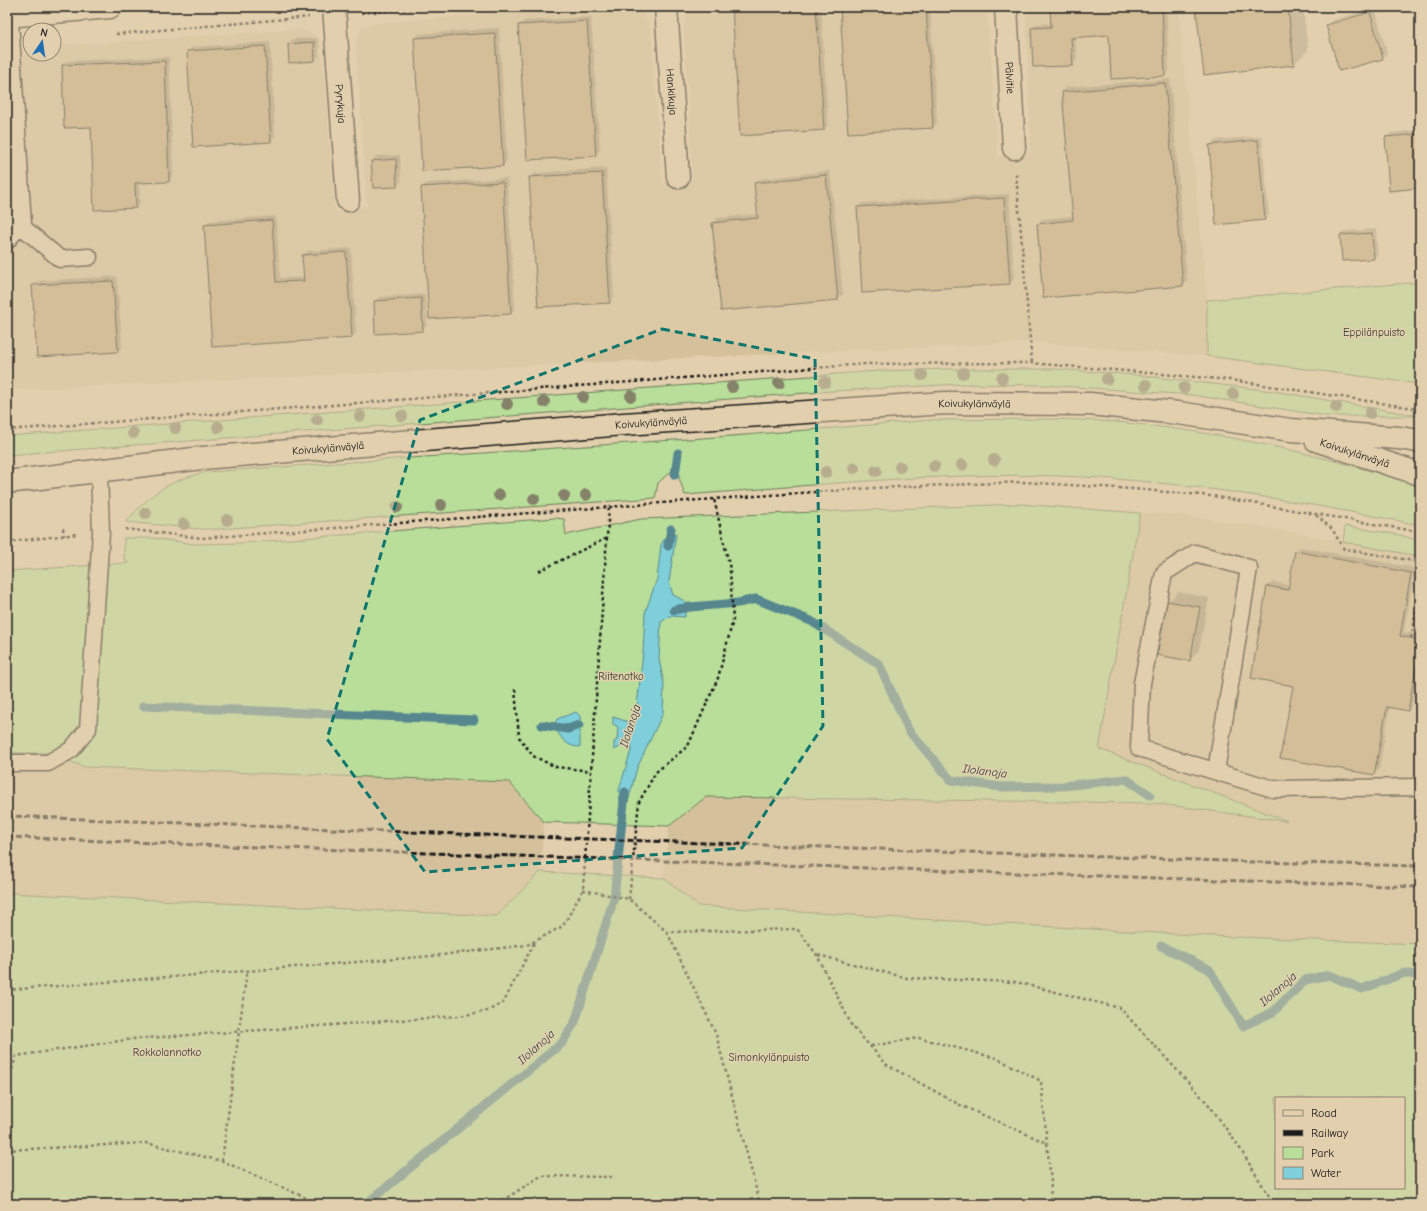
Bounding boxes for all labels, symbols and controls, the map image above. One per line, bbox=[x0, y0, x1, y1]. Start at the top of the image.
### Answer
north arrow bbox=[22, 22, 62, 62]
text: N bbox=[39, 26, 49, 40]
street label: Pälvitie bbox=[1003, 61, 1017, 95]
street label: Hankikuja bbox=[664, 68, 680, 116]
street label: Pyrykuja bbox=[333, 84, 349, 124]
park label: Eppilänpuisto bbox=[1343, 326, 1405, 339]
street label: Koivukylänväylä bbox=[938, 396, 1011, 410]
street label: Koivukylänväylä bbox=[615, 413, 688, 431]
street label: Koivukylänväylä bbox=[1319, 435, 1391, 470]
street label: Koivukylänväylä bbox=[292, 438, 365, 457]
park label: Riitenotko bbox=[598, 670, 644, 683]
water label: Ilolanoja bbox=[616, 703, 644, 750]
water label: Ilolanoja bbox=[961, 761, 1008, 781]
water label: Ilolanoja bbox=[1256, 969, 1299, 1010]
water label: Ilolanoja bbox=[514, 1027, 557, 1068]
park label: Rokkolannotko bbox=[133, 1046, 201, 1059]
park label: Simonkylänpuisto bbox=[728, 1051, 810, 1064]
legend bbox=[1275, 1097, 1405, 1189]
text: Road bbox=[1311, 1106, 1337, 1120]
text: Railway bbox=[1311, 1126, 1349, 1140]
text: Park bbox=[1311, 1146, 1334, 1160]
text: Water bbox=[1311, 1166, 1341, 1180]

